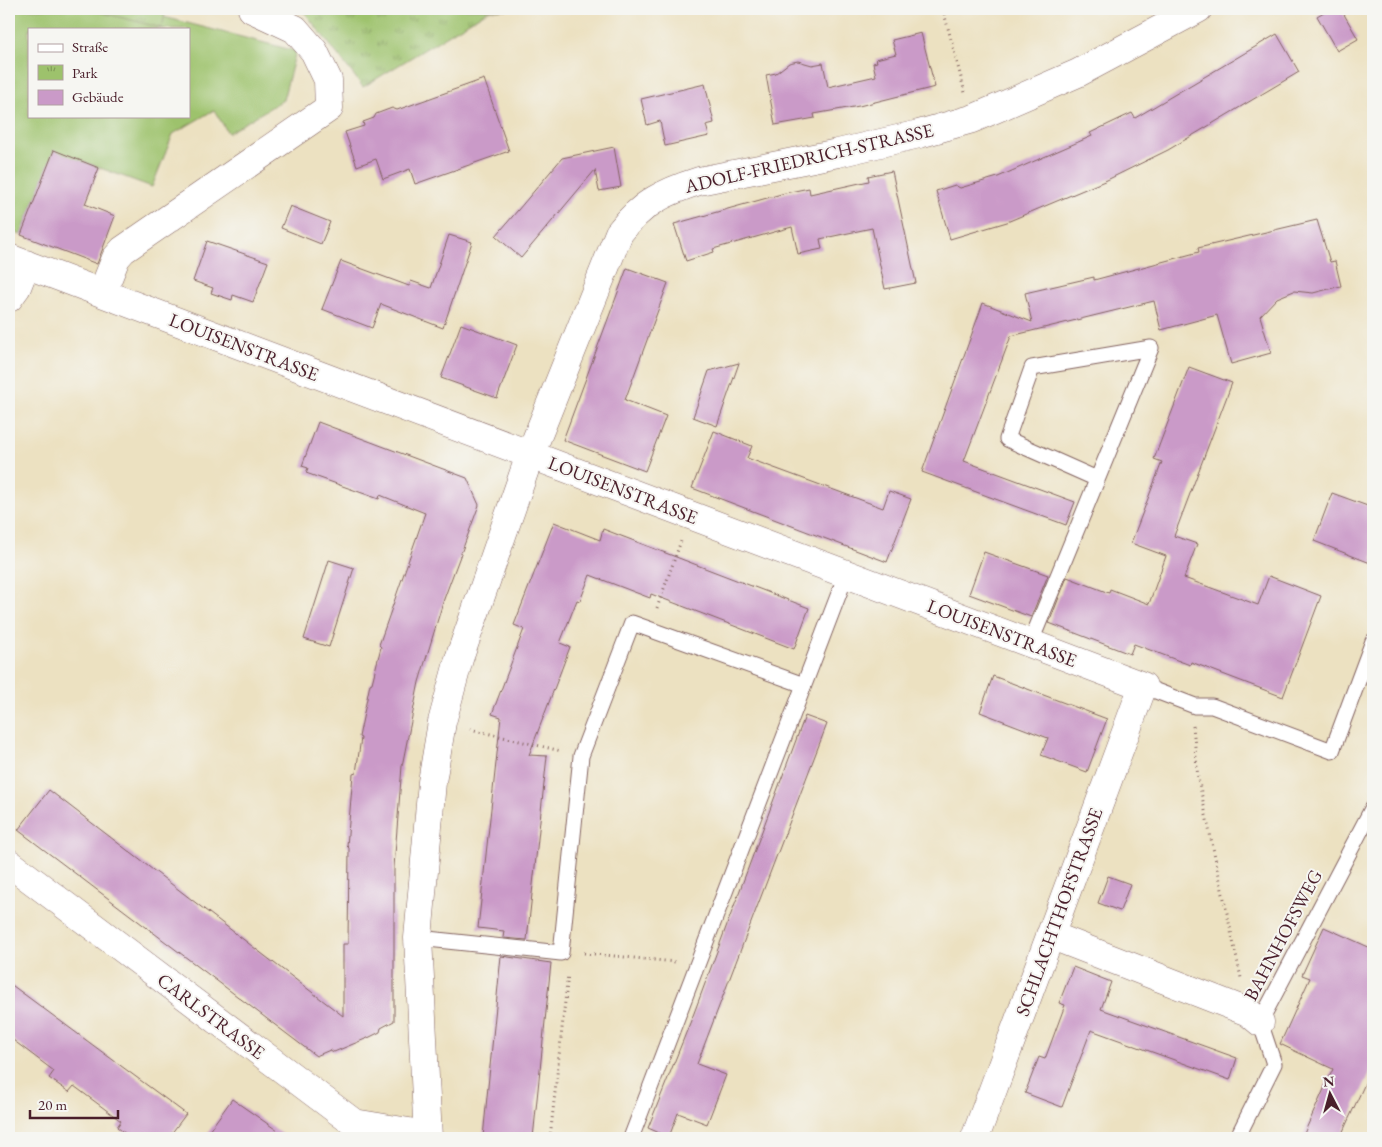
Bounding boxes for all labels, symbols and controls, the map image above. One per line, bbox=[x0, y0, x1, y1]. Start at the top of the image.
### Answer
legend bbox=[28, 28, 190, 118]
text: Straße bbox=[72, 37, 108, 56]
text: Park bbox=[72, 63, 99, 82]
text: Gebäude bbox=[72, 87, 124, 106]
street label: ADOLF-FRIEDRICH-STRASSE bbox=[681, 117, 936, 199]
street label: LOUISENSTRASSE bbox=[166, 307, 323, 387]
street label: LOUISENSTRASSE bbox=[545, 450, 702, 530]
street label: LOUISENSTRASSE bbox=[924, 593, 1081, 673]
street label: SCHLACHTHOFSTRASSE bbox=[1010, 804, 1108, 1020]
street label: BAHNHOFSWEG bbox=[1238, 865, 1328, 1005]
street label: CARLSTRASSE bbox=[152, 967, 270, 1065]
north arrow bbox=[1304, 1070, 1354, 1120]
text: N bbox=[1322, 1071, 1336, 1091]
scale bar bbox=[30, 1087, 118, 1119]
text: 20 m bbox=[38, 1095, 67, 1114]

